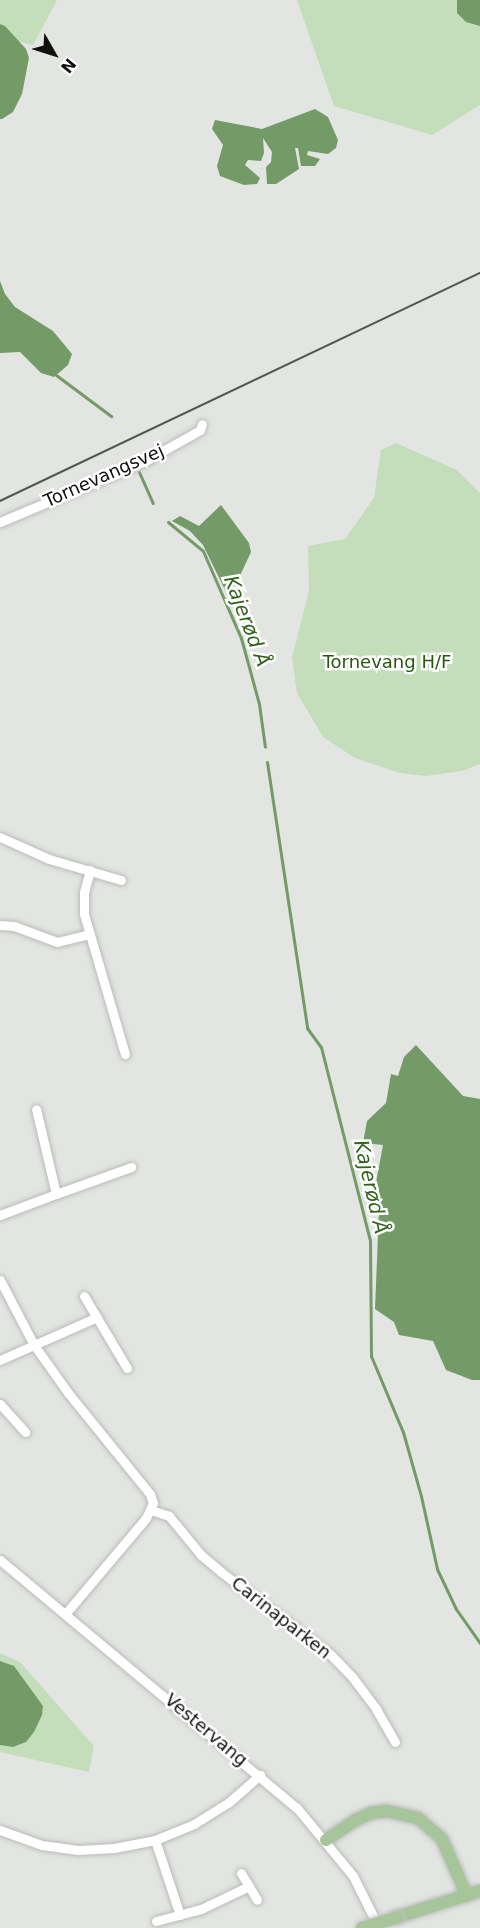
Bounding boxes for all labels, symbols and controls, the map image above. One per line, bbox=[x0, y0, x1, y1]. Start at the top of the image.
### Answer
north arrow bbox=[24, 24, 84, 84]
text: N bbox=[57, 54, 80, 77]
street label: Tornevangsvej bbox=[41, 440, 167, 512]
water label: Kajerød Å bbox=[219, 572, 275, 670]
park label: Tornevang H/F bbox=[323, 651, 451, 673]
water label: Kajerød Å bbox=[349, 1138, 393, 1236]
street label: Carinaparken bbox=[227, 1572, 335, 1664]
street label: Vestervang bbox=[160, 1689, 252, 1771]

